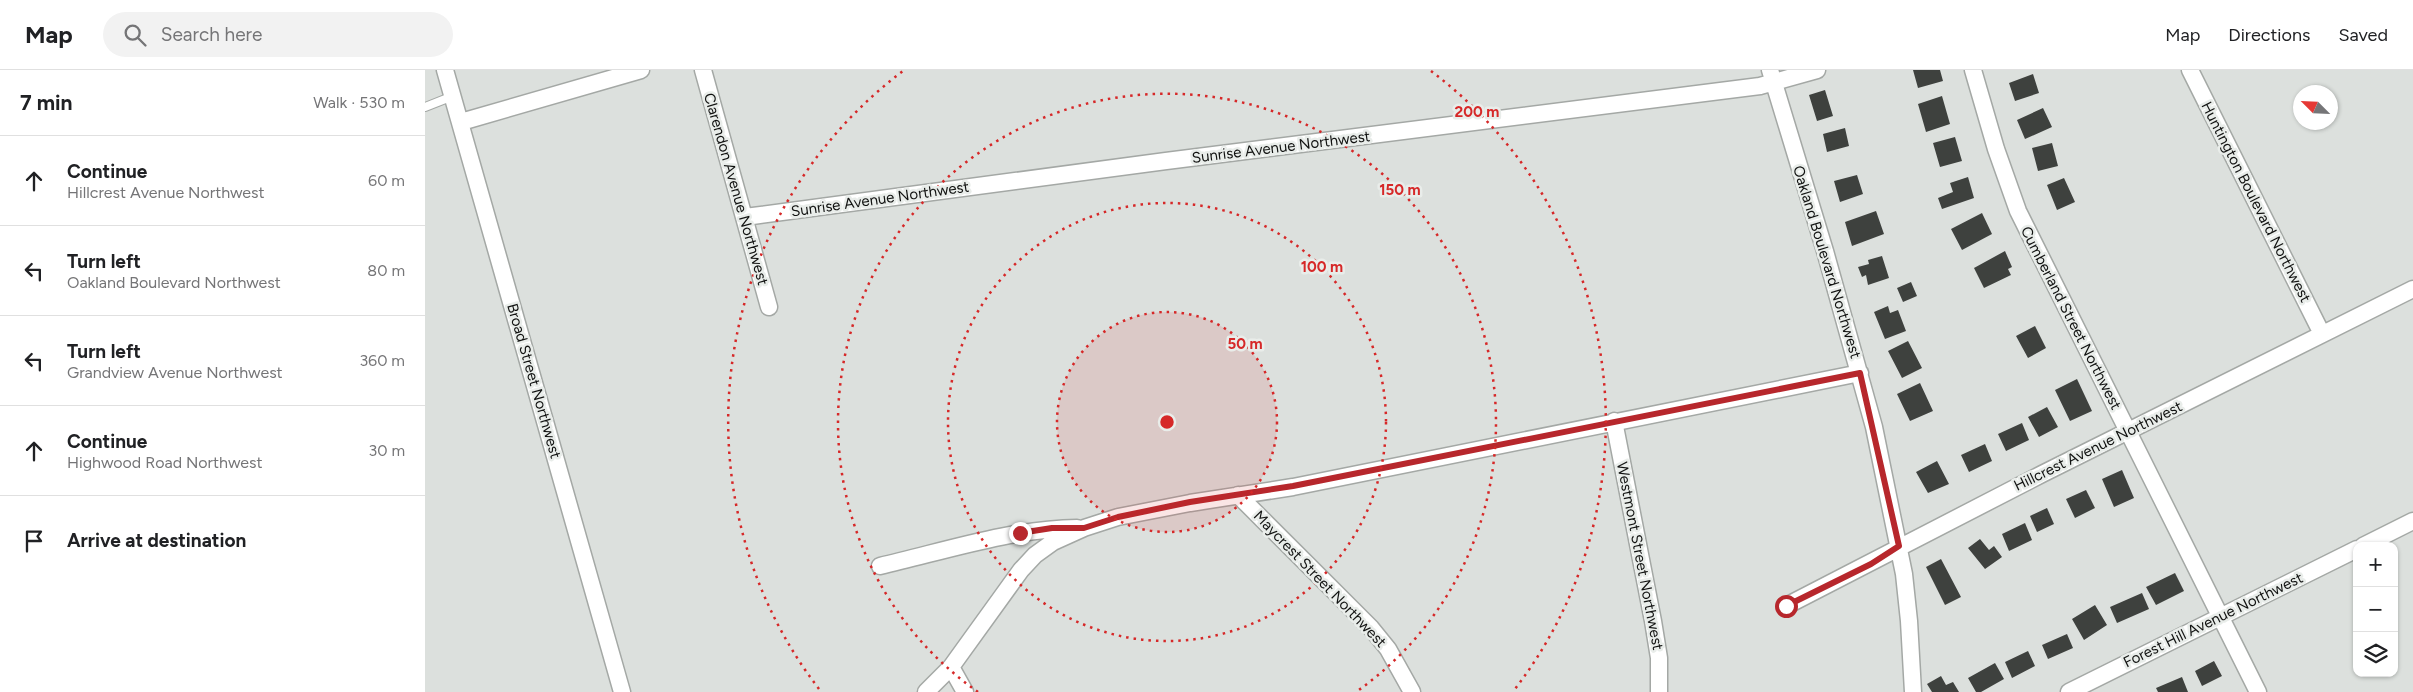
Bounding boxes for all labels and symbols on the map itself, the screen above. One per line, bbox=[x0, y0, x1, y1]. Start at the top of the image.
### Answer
north arrow bbox=[2293, 85, 2338, 130]
street label: Clarendon Avenue Northwest bbox=[700, 91, 772, 288]
street label: Huntington Boulevard Northwest bbox=[2197, 99, 2315, 306]
text: 200 m bbox=[1455, 103, 1499, 121]
street label: Sunrise Avenue Northwest bbox=[1191, 127, 1372, 167]
street label: Oakland Boulevard Northwest bbox=[1789, 163, 1865, 361]
street label: Sunrise Avenue Northwest bbox=[790, 178, 970, 220]
text: 150 m bbox=[1379, 181, 1421, 199]
street label: Cumberland Street Northwest bbox=[2017, 223, 2125, 413]
text: 100 m bbox=[1301, 258, 1343, 276]
street label: Broad Street Northwest bbox=[503, 301, 565, 461]
text: 50 m bbox=[1227, 335, 1263, 353]
street label: Hillcrest Avenue Northwest bbox=[2011, 397, 2185, 495]
centre of rings bbox=[1158, 413, 1176, 431]
street label: Westmont Street Northwest bbox=[1613, 460, 1667, 652]
street label: Maycrest Street Northwest bbox=[1250, 507, 1390, 651]
route end bbox=[1009, 522, 1032, 545]
street label: Forest Hill Avenue Northwest bbox=[2120, 568, 2306, 671]
route start bbox=[1775, 595, 1798, 618]

